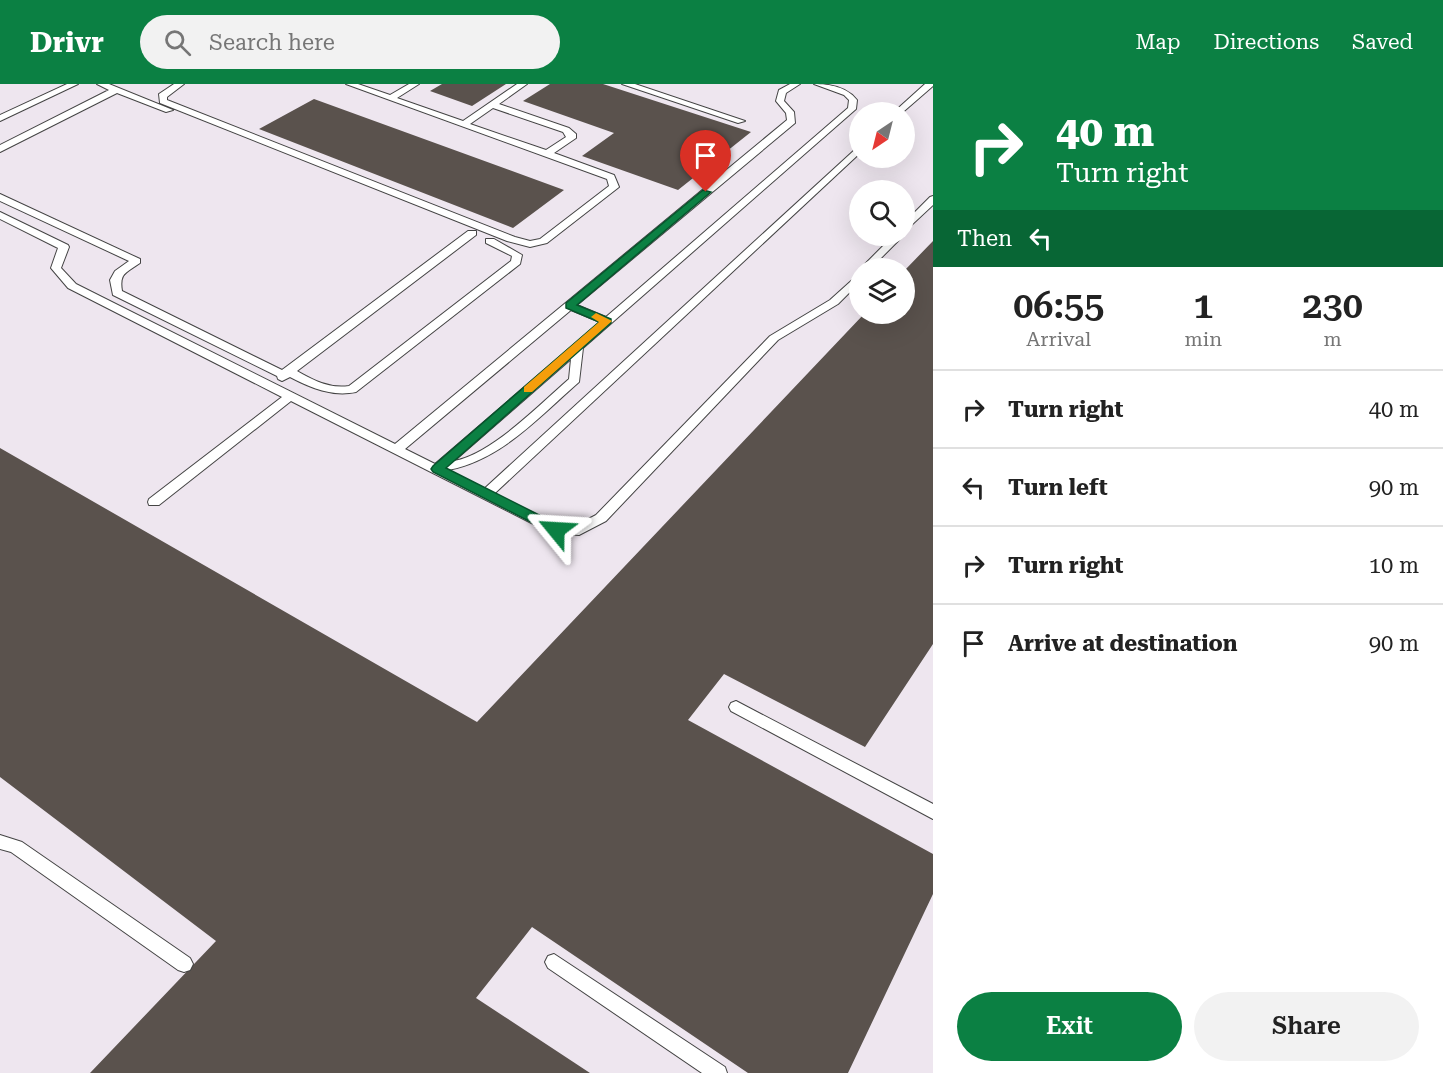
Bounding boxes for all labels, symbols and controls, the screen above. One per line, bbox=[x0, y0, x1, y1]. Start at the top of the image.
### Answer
search box bbox=[140, 15, 560, 69]
text: Drivr bbox=[30, 26, 104, 59]
icon: search bbox=[161, 26, 194, 59]
text: Search here bbox=[209, 30, 335, 55]
text: Map bbox=[1136, 30, 1180, 54]
text: Directions bbox=[1213, 30, 1319, 54]
text: Saved bbox=[1352, 30, 1413, 54]
north arrow bbox=[849, 102, 915, 168]
map controls bbox=[849, 102, 915, 324]
text: 40 m bbox=[1056, 107, 1154, 156]
icon: right bbox=[957, 108, 1035, 186]
pin bbox=[680, 130, 731, 192]
icon: arrive bbox=[689, 139, 722, 172]
text: Turn right bbox=[1056, 157, 1189, 189]
button: search bbox=[849, 180, 915, 246]
icon: left bbox=[1024, 222, 1057, 255]
text: Then bbox=[957, 226, 1012, 251]
button: layers bbox=[849, 258, 915, 324]
text: 06:55 bbox=[1013, 285, 1104, 327]
text: 1 bbox=[1193, 285, 1213, 327]
text: 230 bbox=[1302, 285, 1363, 327]
text: Arrival bbox=[1026, 327, 1091, 351]
text: min bbox=[1185, 327, 1222, 351]
text: m bbox=[1323, 327, 1342, 351]
icon: right bbox=[957, 393, 990, 426]
text: Turn right bbox=[1008, 397, 1123, 422]
text: 40 m bbox=[1369, 397, 1419, 422]
icon: left bbox=[957, 471, 990, 504]
text: Turn left bbox=[1008, 475, 1108, 500]
text: 90 m bbox=[1369, 475, 1419, 500]
position arrow bbox=[524, 498, 588, 562]
icon: right bbox=[957, 549, 990, 582]
text: Turn right bbox=[1008, 553, 1123, 578]
text: 10 m bbox=[1369, 553, 1419, 578]
icon: arrive bbox=[957, 627, 990, 660]
text: Arrive at destination bbox=[1008, 631, 1237, 656]
text: 90 m bbox=[1369, 631, 1419, 656]
button: Exit bbox=[957, 992, 1182, 1061]
button: Share bbox=[1194, 992, 1419, 1061]

